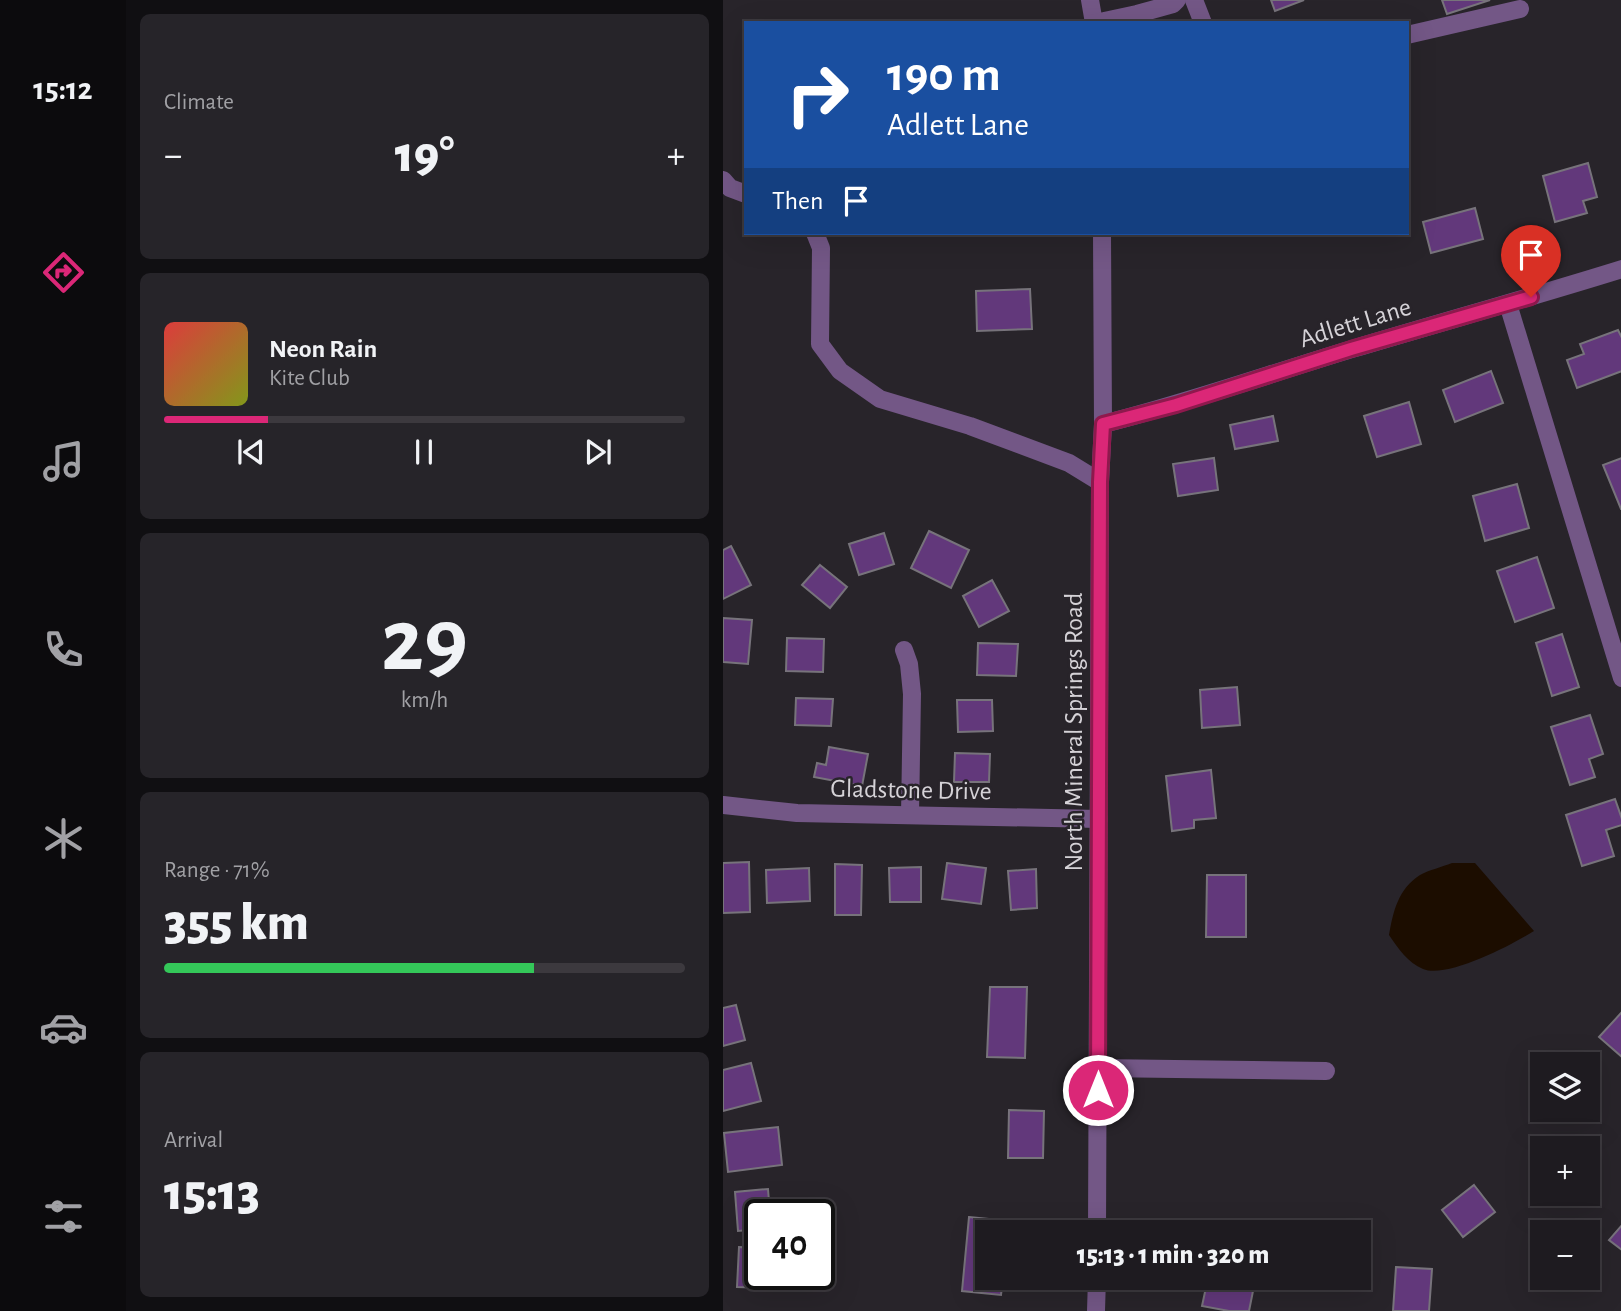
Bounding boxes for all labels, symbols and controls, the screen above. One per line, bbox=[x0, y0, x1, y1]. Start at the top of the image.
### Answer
icon: right bbox=[772, 49, 863, 140]
text: 190 m bbox=[887, 51, 1001, 100]
text: 15:12 bbox=[33, 73, 93, 105]
text: Climate bbox=[164, 91, 234, 114]
text: Adlett Lane bbox=[887, 109, 1029, 141]
text: 19° bbox=[395, 129, 454, 181]
text: − bbox=[164, 137, 182, 175]
text: + bbox=[667, 137, 685, 175]
icon: arrive bbox=[837, 182, 875, 220]
text: Then bbox=[772, 188, 823, 214]
pin bbox=[1501, 225, 1561, 297]
icon: arrive bbox=[1512, 236, 1550, 274]
icon: directions bbox=[39, 248, 88, 297]
street label: Adlett Lane bbox=[1296, 294, 1414, 352]
text: Neon Rain bbox=[269, 336, 377, 362]
text: Kite Club bbox=[269, 367, 350, 390]
icon: previous bbox=[232, 433, 270, 471]
icon: pause bbox=[405, 433, 443, 471]
icon: next bbox=[579, 433, 617, 471]
icon: music bbox=[39, 437, 88, 486]
street label: North Mineral Springs Road bbox=[1061, 593, 1087, 871]
text: 29 bbox=[381, 596, 468, 687]
icon: phone bbox=[39, 625, 88, 674]
text: km/h bbox=[401, 689, 448, 712]
street label: Gladstone Drive bbox=[830, 776, 992, 804]
icon: climate bbox=[39, 814, 88, 863]
text: Range · 71% bbox=[164, 859, 270, 882]
text: 355 km bbox=[164, 897, 309, 949]
icon: car bbox=[39, 1003, 88, 1052]
map controls bbox=[1530, 1052, 1600, 1290]
button: layers bbox=[1530, 1052, 1600, 1122]
position arrow bbox=[1061, 1053, 1135, 1127]
text: Arrival bbox=[164, 1129, 223, 1152]
button: + bbox=[1530, 1136, 1600, 1206]
text: 15:13 bbox=[164, 1167, 260, 1219]
icon: filters bbox=[39, 1192, 88, 1241]
speed limit sign: 40 bbox=[744, 1199, 835, 1290]
button: − bbox=[1530, 1220, 1600, 1290]
text: 15:13 · 1 min · 320 m bbox=[1077, 1242, 1269, 1268]

